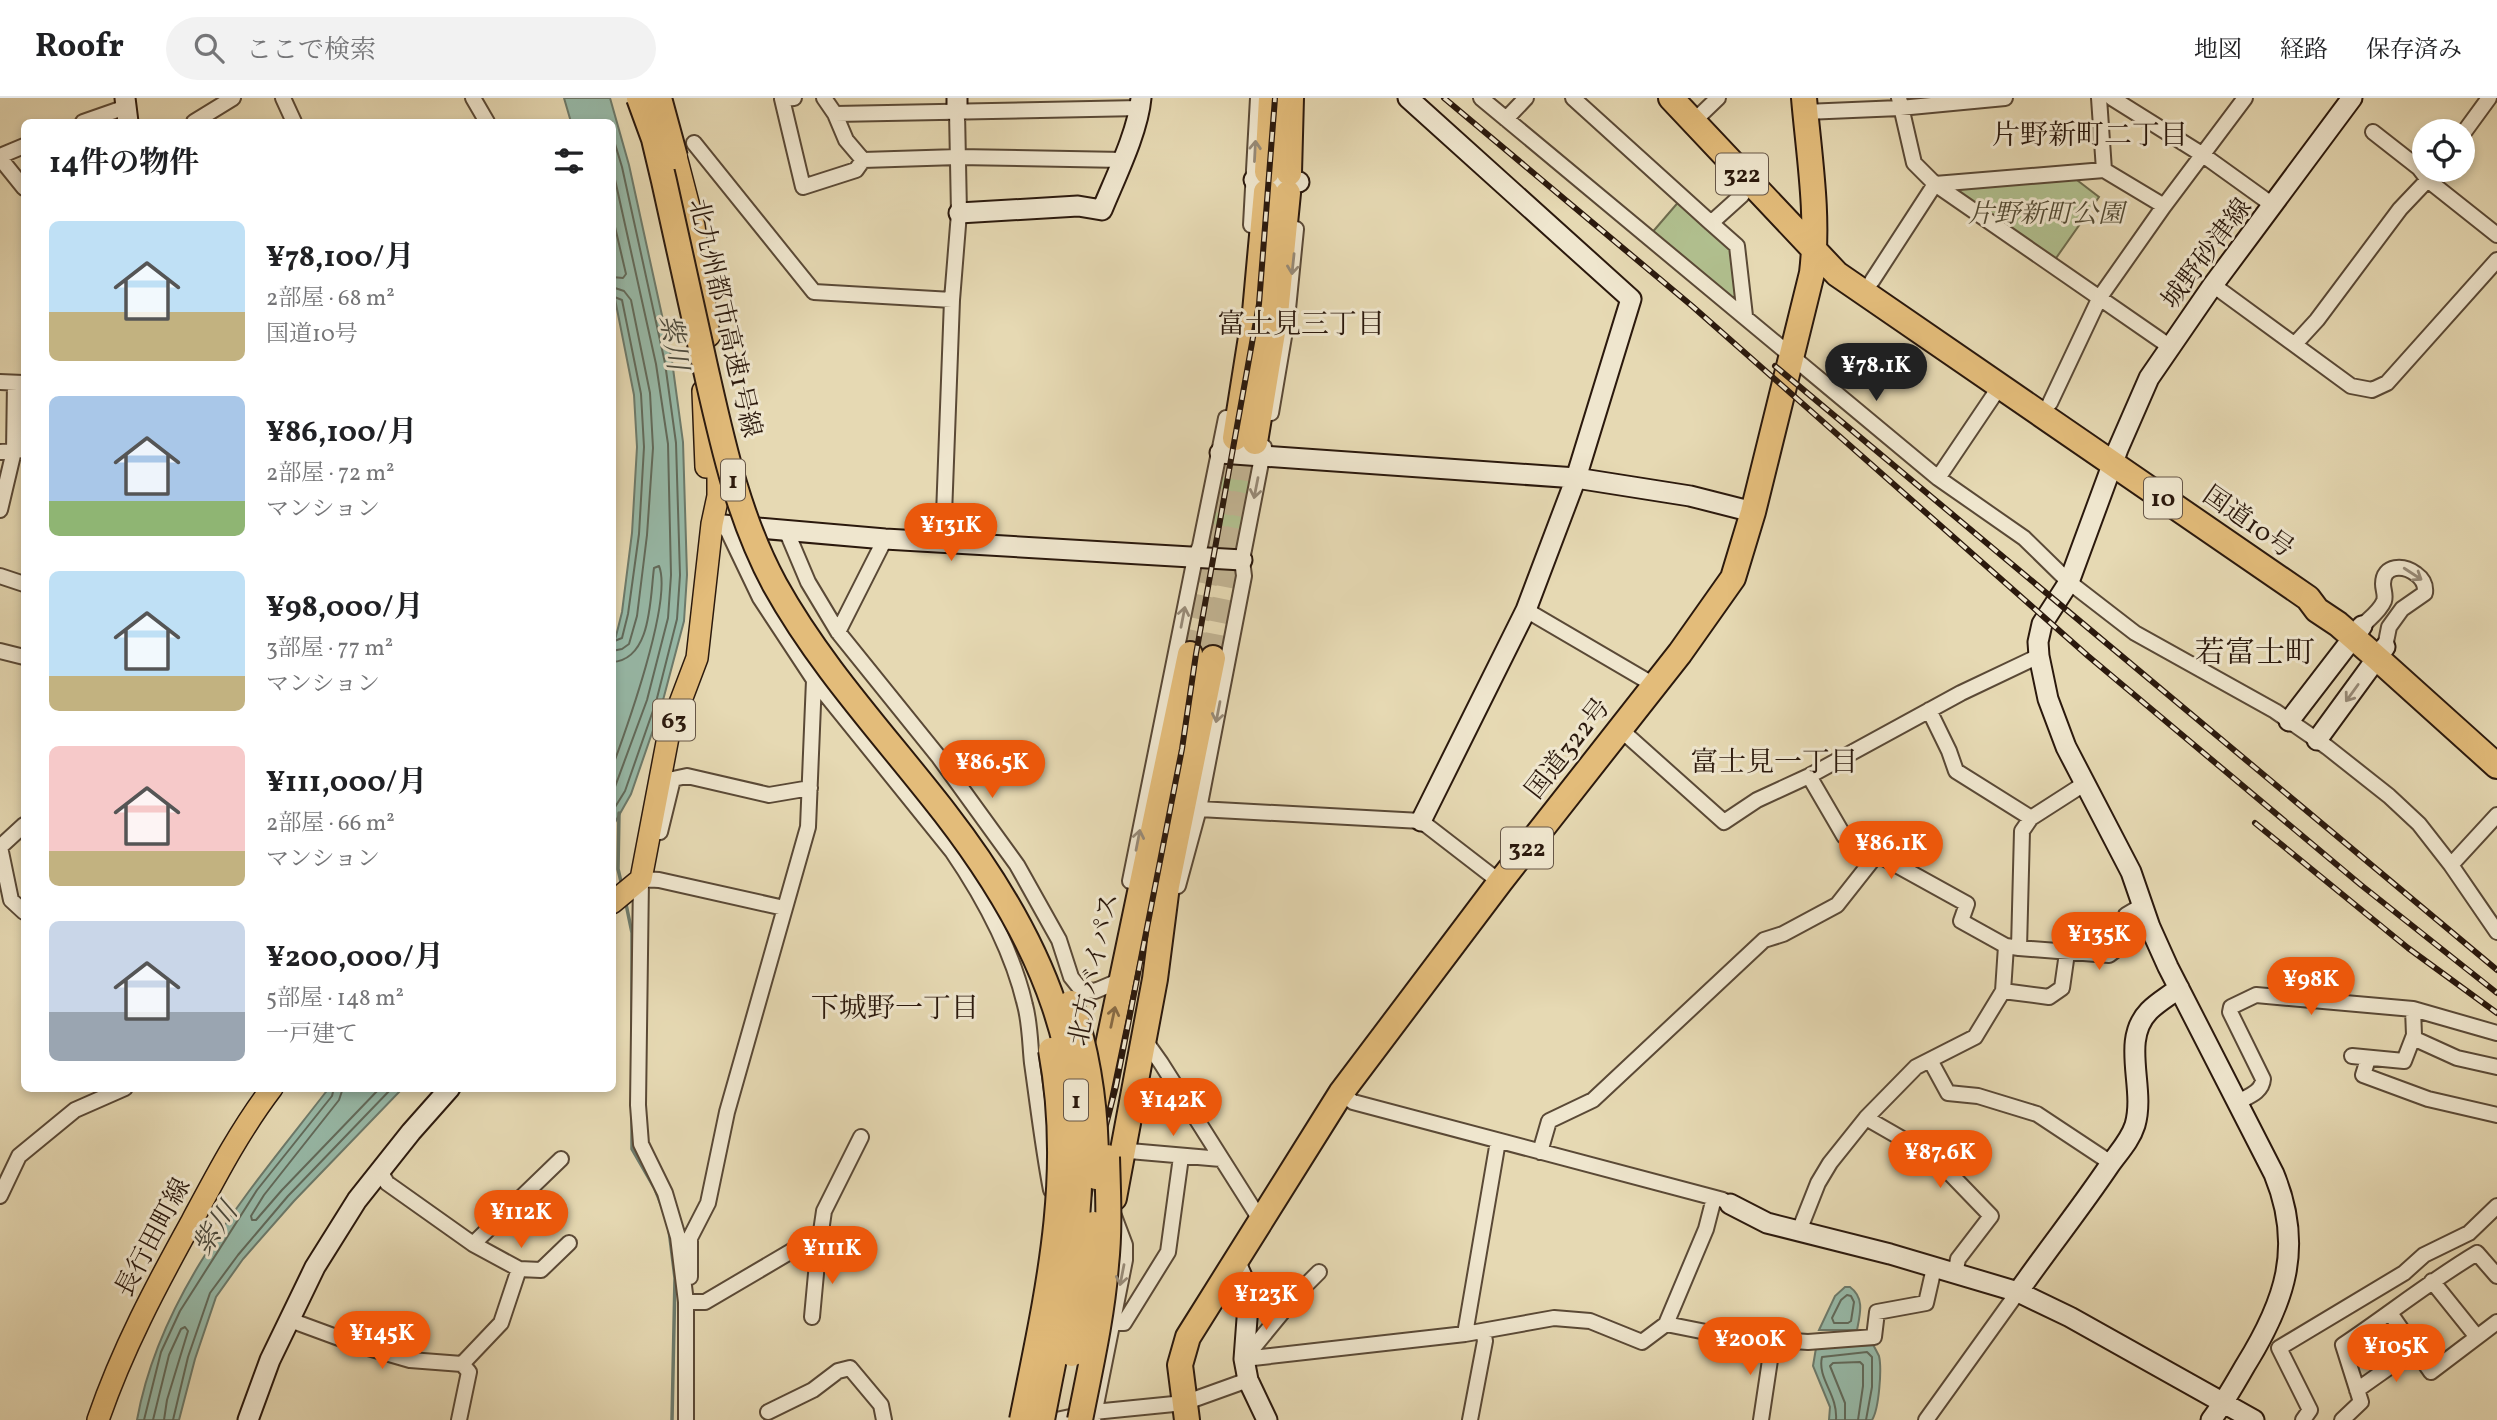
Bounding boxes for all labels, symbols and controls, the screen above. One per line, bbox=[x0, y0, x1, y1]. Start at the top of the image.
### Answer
search box bbox=[166, 17, 656, 80]
text: Roofr bbox=[35, 25, 124, 71]
icon: search bbox=[190, 29, 228, 67]
text: ここで検索 bbox=[246, 33, 376, 69]
text: 地図 bbox=[2194, 34, 2242, 68]
text: 経路 bbox=[2280, 34, 2328, 68]
text: 保存済み bbox=[2366, 34, 2462, 68]
district label: 片野新町二丁目 bbox=[1992, 117, 2188, 156]
map controls bbox=[2412, 119, 2475, 182]
button: locate bbox=[2412, 119, 2475, 182]
one-way arrow bbox=[1249, 140, 1262, 163]
icon: filters bbox=[550, 142, 588, 180]
text: 14件の物件 bbox=[49, 143, 199, 185]
road number: 322 bbox=[1716, 154, 1768, 194]
street label: 城野砂津線 bbox=[2154, 191, 2261, 317]
street label: 北九州都市高速1号線 bbox=[679, 195, 769, 441]
park label: 片野新町公園 bbox=[1968, 197, 2128, 233]
text: ¥78,100/月 bbox=[266, 237, 414, 279]
icon: home bbox=[105, 249, 189, 333]
one-way arrow bbox=[1287, 252, 1300, 275]
text: 2部屋 · 68 m² bbox=[266, 283, 395, 315]
district label: 富士見三丁目 bbox=[1217, 306, 1385, 345]
water label: 紫川 bbox=[649, 312, 697, 376]
text: 国道10号 bbox=[266, 319, 358, 351]
pin: ¥78.1K bbox=[1819, 344, 1933, 403]
text: ¥78.1K bbox=[1841, 350, 1911, 382]
text: ¥86,100/月 bbox=[266, 412, 417, 454]
icon: home bbox=[105, 424, 189, 508]
text: 2部屋 · 72 m² bbox=[266, 458, 395, 490]
road number: 1 bbox=[721, 460, 745, 500]
one-way arrow bbox=[1249, 476, 1262, 499]
road number: 10 bbox=[2144, 478, 2182, 519]
street label: 国道10号 bbox=[2195, 478, 2301, 567]
text: マンション bbox=[266, 494, 380, 526]
pin: ¥131K bbox=[902, 504, 1000, 563]
text: ¥131K bbox=[920, 510, 982, 542]
one-way arrow bbox=[2403, 567, 2422, 581]
text: ¥98,000/月 bbox=[266, 587, 424, 629]
icon: home bbox=[105, 599, 189, 683]
one-way arrow bbox=[1177, 606, 1191, 629]
text: 3部屋 · 77 m² bbox=[266, 633, 393, 665]
district label: 若富士町 bbox=[2195, 633, 2315, 675]
text: マンション bbox=[266, 669, 380, 701]
one-way arrow bbox=[2344, 684, 2359, 702]
street label: 国道322号 bbox=[1518, 691, 1619, 807]
road number: 63 bbox=[653, 700, 695, 740]
one-way arrow bbox=[1210, 700, 1224, 723]
pin: ¥86.5K bbox=[935, 740, 1049, 800]
district label: 富士見一丁目 bbox=[1690, 744, 1858, 783]
text: ¥86.5K bbox=[955, 747, 1029, 779]
text: ¥111,000/月 bbox=[266, 762, 427, 804]
icon: home bbox=[105, 774, 189, 858]
text: 2部屋 · 66 m² bbox=[266, 808, 395, 840]
pin: ¥86.1K bbox=[1834, 822, 1948, 881]
road number: 322 bbox=[1501, 828, 1553, 868]
text: ¥86.1K bbox=[1855, 828, 1927, 860]
one-way arrow bbox=[1132, 829, 1146, 852]
text: マンション bbox=[266, 844, 380, 876]
street label: 北方バイパス bbox=[1061, 890, 1129, 1049]
pin: ¥135K bbox=[2050, 912, 2148, 972]
text: ¥135K bbox=[2067, 919, 2131, 951]
text: ¥200,000/月 bbox=[266, 937, 444, 979]
icon: home bbox=[105, 949, 189, 1033]
pin: ¥98K bbox=[2270, 958, 2352, 1017]
text: ¥98K bbox=[2283, 964, 2339, 996]
text: 5部屋 · 148 m² bbox=[266, 983, 404, 1015]
district label: 下城野一丁目 bbox=[811, 990, 979, 1029]
one-way arrow bbox=[1107, 1006, 1121, 1029]
text: 一戸建て bbox=[266, 1019, 358, 1051]
pin: ¥142K bbox=[1124, 1079, 1222, 1138]
road number: 1 bbox=[1064, 1080, 1088, 1120]
text: ¥142K bbox=[1140, 1085, 1206, 1117]
pin: ¥87.6K bbox=[1883, 1130, 1997, 1190]
text: ¥87.6K bbox=[1904, 1137, 1976, 1169]
street label: 長行田町線 bbox=[107, 1172, 200, 1304]
pin: ¥112K bbox=[472, 1190, 570, 1250]
water label: 紫川 bbox=[184, 1193, 250, 1264]
text: ¥112K bbox=[490, 1197, 552, 1229]
pin: ¥111K bbox=[783, 1226, 881, 1286]
text: ¥111K bbox=[803, 1233, 861, 1265]
one-way arrow bbox=[1115, 1263, 1129, 1286]
pin: ¥123K bbox=[1217, 1272, 1315, 1332]
text: ¥123K bbox=[1234, 1279, 1298, 1311]
pin: ¥145K bbox=[333, 1312, 431, 1371]
text: ¥145K bbox=[349, 1318, 415, 1350]
pin: ¥200K bbox=[1701, 1318, 1799, 1377]
text: ¥200K bbox=[1714, 1324, 1786, 1356]
pin: ¥105K bbox=[2347, 1324, 2445, 1384]
text: ¥105K bbox=[2363, 1331, 2429, 1363]

